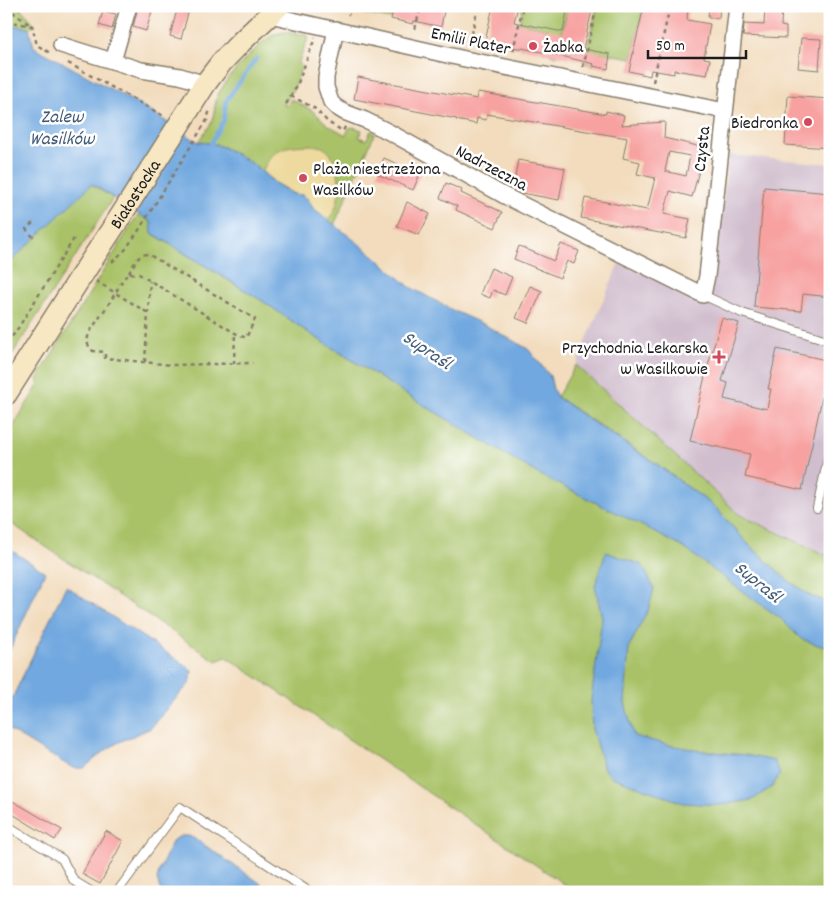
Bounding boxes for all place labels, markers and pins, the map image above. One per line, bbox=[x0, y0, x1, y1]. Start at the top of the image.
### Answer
place label: Żabka bbox=[543, 36, 584, 61]
marker: Żabka bbox=[527, 40, 539, 52]
place label: Biedronka bbox=[731, 112, 799, 137]
marker: Biedronka bbox=[802, 116, 814, 128]
place label: Plaża niestrzeżona Wasilków bbox=[313, 158, 441, 204]
marker: Plaża niestrzeżona Wasilków bbox=[297, 172, 309, 184]
place label: Przychodnia Lekarska w Wasilkowie bbox=[562, 337, 709, 383]
marker: Przychodnia Lekarska w Wasilkowie bbox=[712, 350, 726, 364]

